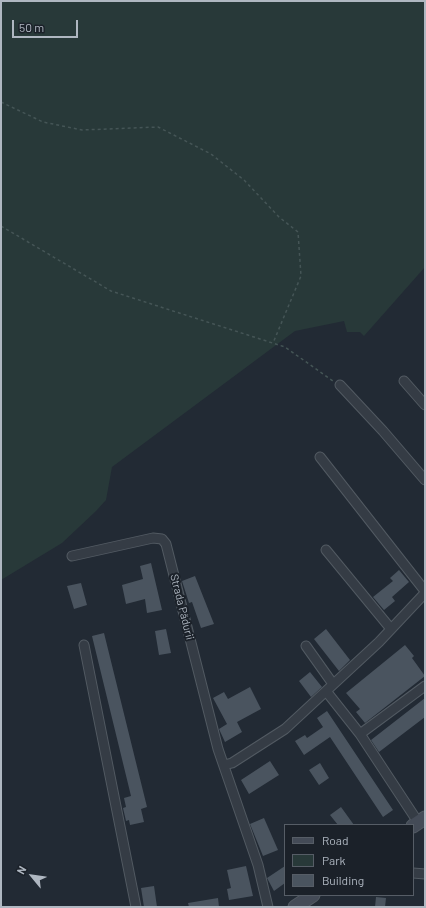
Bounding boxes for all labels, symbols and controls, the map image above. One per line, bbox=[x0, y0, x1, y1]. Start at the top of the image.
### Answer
scale bar bbox=[14, 12, 80, 38]
text: 50 m bbox=[19, 20, 44, 34]
street label: Strada Pădurii bbox=[167, 573, 197, 641]
legend bbox=[284, 824, 414, 896]
text: Road bbox=[322, 833, 349, 847]
text: Park bbox=[322, 853, 346, 867]
north arrow bbox=[12, 856, 52, 896]
text: N bbox=[14, 864, 29, 876]
text: Building bbox=[322, 873, 364, 887]

